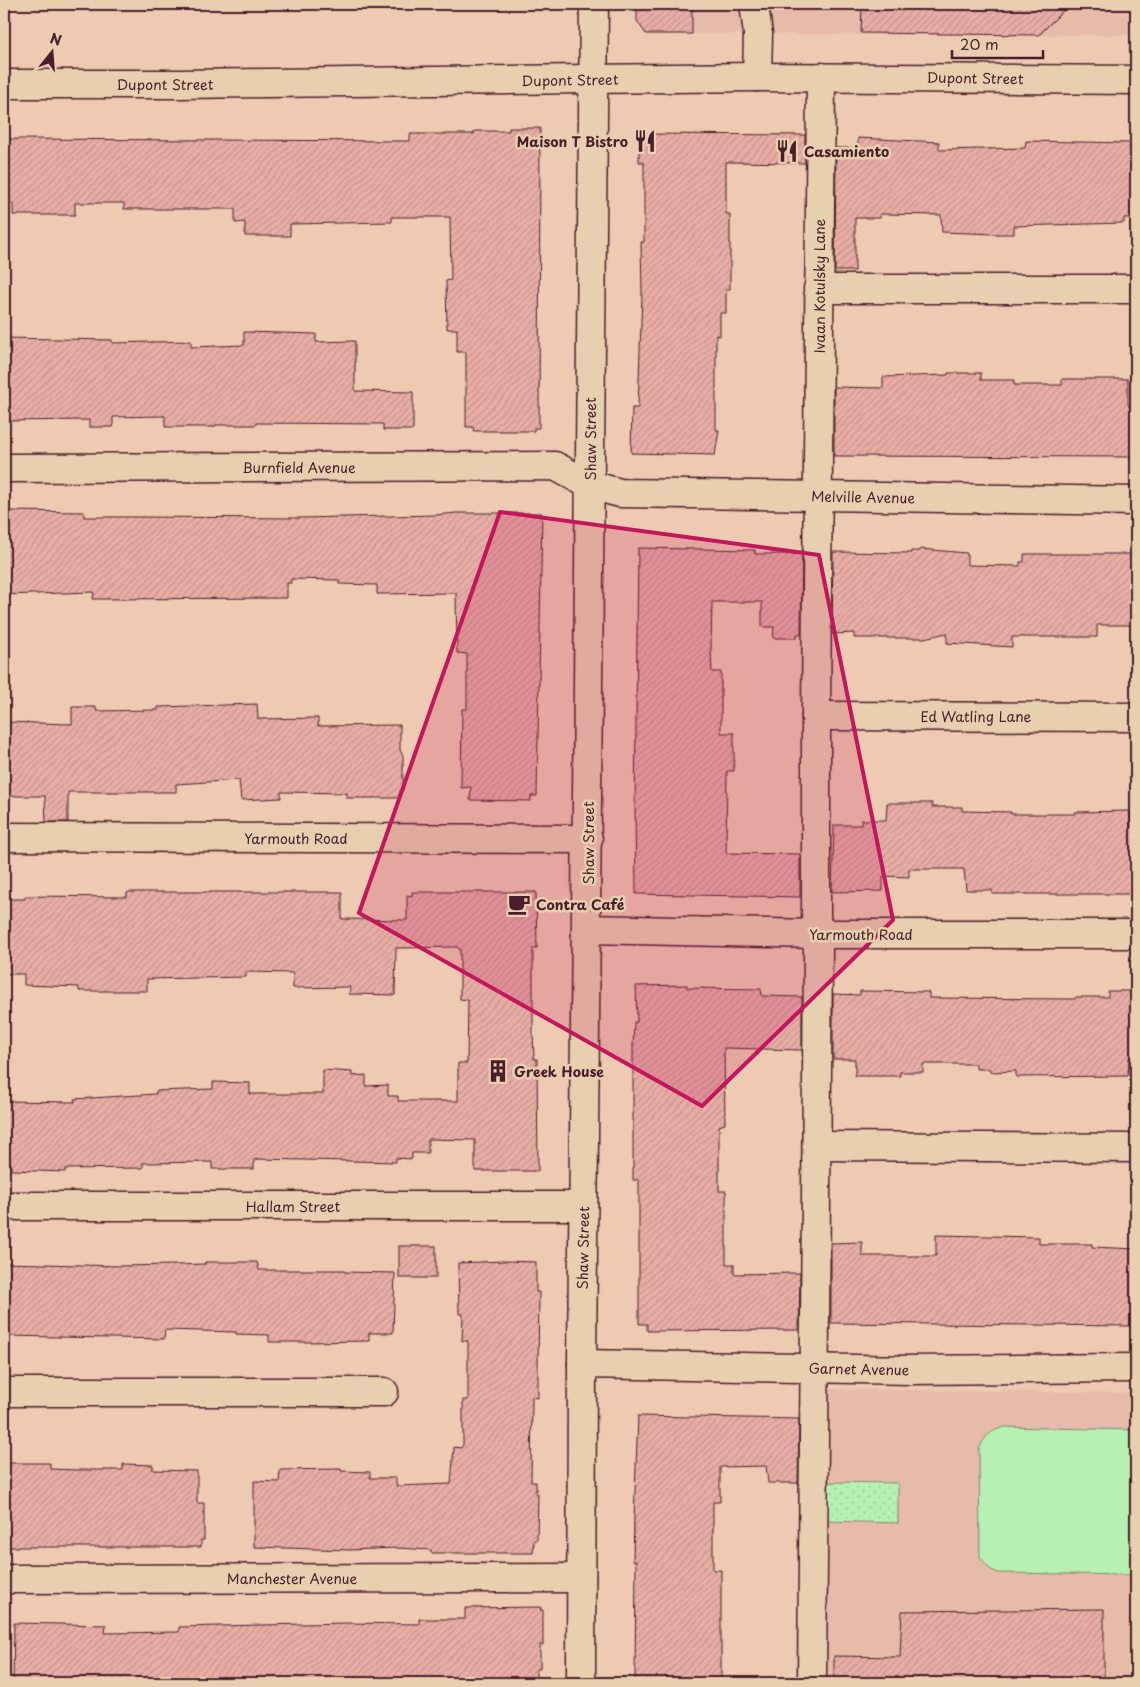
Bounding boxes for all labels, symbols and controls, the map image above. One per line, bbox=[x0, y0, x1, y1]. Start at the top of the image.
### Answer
text: N bbox=[48, 27, 64, 51]
north arrow bbox=[28, 28, 78, 78]
scale bar bbox=[952, 28, 1044, 60]
text: 20 m bbox=[960, 32, 999, 55]
street label: Dupont Street bbox=[926, 67, 1024, 89]
street label: Dupont Street bbox=[521, 69, 619, 91]
street label: Dupont Street bbox=[116, 74, 214, 95]
restaurant icon: Maison T Bistro bbox=[632, 128, 658, 154]
place label: Maison T Bistro bbox=[517, 131, 628, 152]
restaurant icon: Casamiento bbox=[774, 138, 800, 164]
place label: Casamiento bbox=[804, 141, 889, 162]
street label: Ivaan Kotulsky Lane bbox=[809, 218, 830, 353]
street label: Shaw Street bbox=[580, 397, 601, 481]
street label: Burnfield Avenue bbox=[242, 457, 356, 478]
street label: Melville Avenue bbox=[811, 486, 915, 508]
street label: Ed Watling Lane bbox=[921, 706, 1032, 727]
street label: Shaw Street bbox=[578, 801, 599, 885]
street label: Yarmouth Road bbox=[244, 828, 348, 849]
cafe icon: Contra Café bbox=[506, 891, 532, 917]
place label: Contra Café bbox=[536, 894, 625, 915]
street label: Yarmouth Road bbox=[809, 924, 913, 945]
building icon: Greek House bbox=[485, 1058, 511, 1084]
place label: Greek House bbox=[514, 1061, 604, 1082]
street label: Hallam Street bbox=[246, 1196, 341, 1217]
street label: Shaw Street bbox=[572, 1206, 594, 1290]
street label: Garnet Avenue bbox=[808, 1358, 910, 1380]
street label: Manchester Avenue bbox=[227, 1568, 358, 1589]

